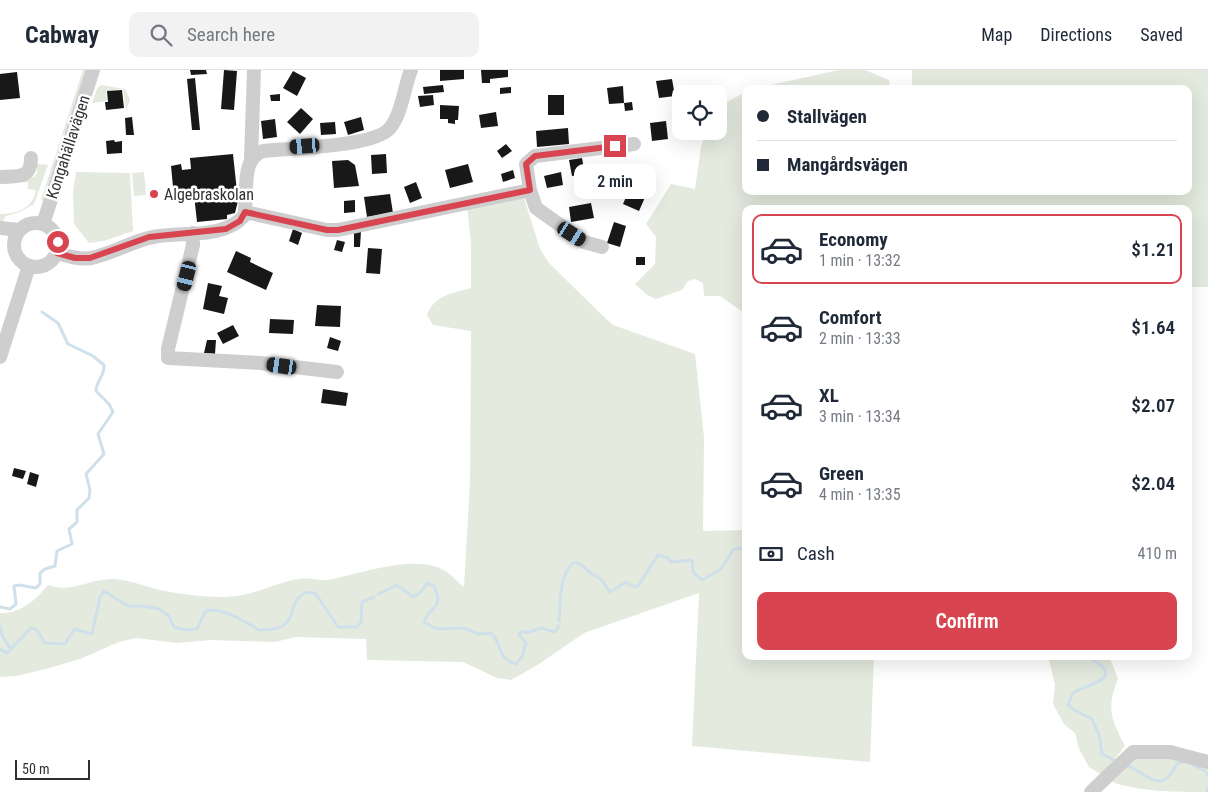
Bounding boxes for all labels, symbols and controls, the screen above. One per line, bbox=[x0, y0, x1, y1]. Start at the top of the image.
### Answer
search box bbox=[129, 12, 479, 57]
text: Cabway bbox=[25, 21, 99, 49]
icon: search bbox=[147, 21, 175, 49]
text: Search here bbox=[187, 23, 275, 46]
text: Map bbox=[981, 24, 1012, 45]
text: Directions bbox=[1040, 24, 1112, 45]
text: Saved bbox=[1140, 24, 1183, 45]
map controls bbox=[672, 85, 727, 140]
button: locate bbox=[672, 85, 727, 140]
street label: Kongahällavägen bbox=[42, 93, 94, 201]
text: Stallvägen bbox=[787, 105, 867, 128]
route end bbox=[604, 135, 626, 157]
car bbox=[289, 137, 320, 155]
text: Mangårdsvägen bbox=[787, 153, 908, 176]
callout: 2 min bbox=[574, 164, 656, 198]
text: 2 min bbox=[597, 172, 633, 191]
place label: Algebraskolan bbox=[164, 185, 254, 204]
marker: Algebraskolan bbox=[148, 188, 160, 200]
car bbox=[555, 220, 588, 248]
icon: car bbox=[759, 227, 804, 272]
text: Economy bbox=[819, 228, 888, 251]
route start bbox=[47, 231, 69, 253]
text: $1.21 bbox=[1131, 238, 1175, 261]
text: 1 min · 13:32 bbox=[819, 251, 901, 270]
car bbox=[176, 260, 197, 292]
icon: car bbox=[759, 305, 804, 350]
text: Comfort bbox=[819, 306, 882, 329]
text: $1.64 bbox=[1131, 316, 1175, 339]
text: 2 min · 13:33 bbox=[819, 329, 901, 348]
car bbox=[266, 356, 297, 376]
icon: car bbox=[759, 383, 804, 428]
text: XL bbox=[819, 384, 839, 407]
text: $2.07 bbox=[1131, 394, 1175, 417]
text: 3 min · 13:34 bbox=[819, 407, 901, 426]
icon: car bbox=[759, 461, 804, 506]
text: Green bbox=[819, 462, 864, 485]
text: $2.04 bbox=[1131, 472, 1175, 495]
text: 4 min · 13:35 bbox=[819, 485, 901, 504]
icon: cash bbox=[757, 540, 785, 568]
text: Cash bbox=[797, 542, 835, 565]
text: 410 m bbox=[1138, 544, 1177, 563]
button: Confirm bbox=[757, 592, 1177, 650]
scale bar bbox=[15, 757, 90, 780]
text: 50 m bbox=[22, 761, 50, 777]

